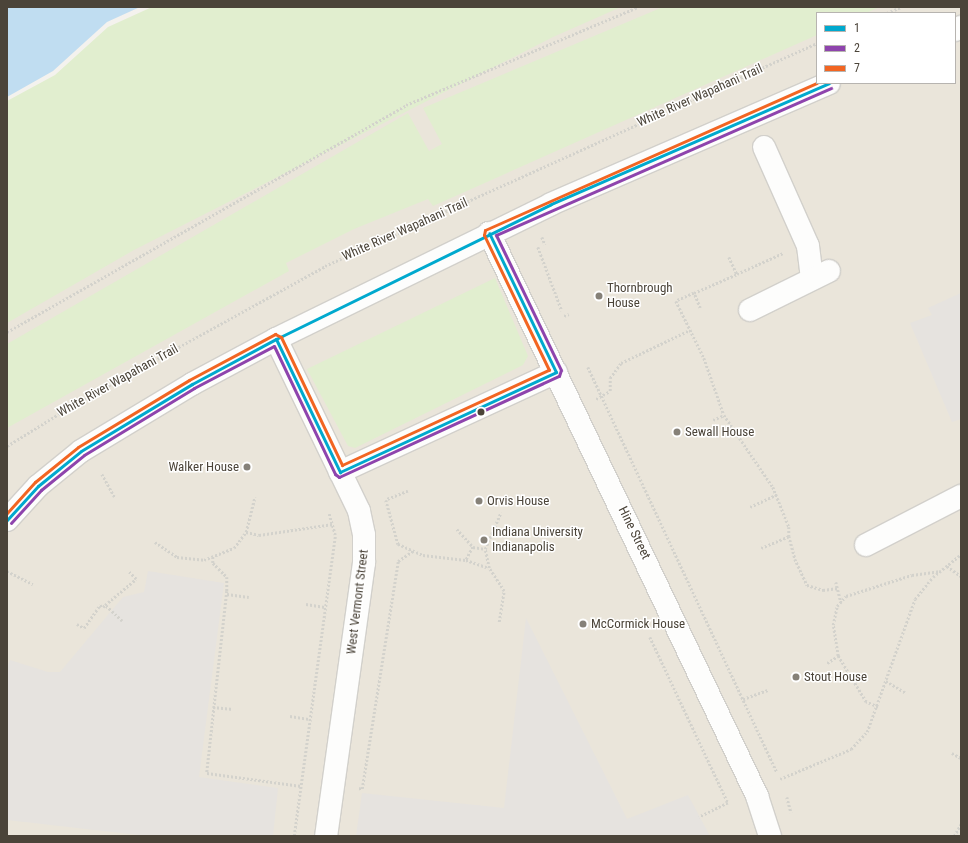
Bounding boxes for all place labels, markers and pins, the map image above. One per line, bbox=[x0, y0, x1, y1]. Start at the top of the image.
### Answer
place label: Thornbrough House bbox=[607, 281, 673, 312]
marker: Thornbrough House bbox=[594, 291, 604, 301]
unlabelled marker bbox=[476, 407, 486, 417]
place label: Sewall House bbox=[685, 424, 754, 440]
marker: Sewall House bbox=[672, 427, 682, 437]
place label: Walker House bbox=[168, 459, 239, 475]
marker: Walker House bbox=[242, 462, 252, 472]
place label: Orvis House bbox=[487, 493, 549, 509]
marker: Orvis House bbox=[474, 496, 484, 506]
place label: Indiana University Indianapolis bbox=[492, 525, 583, 556]
marker: Indiana University Indianapolis bbox=[479, 535, 489, 545]
place label: McCormick House bbox=[591, 616, 685, 632]
marker: McCormick House bbox=[578, 619, 588, 629]
place label: Stout House bbox=[804, 669, 867, 685]
marker: Stout House bbox=[791, 672, 801, 682]

